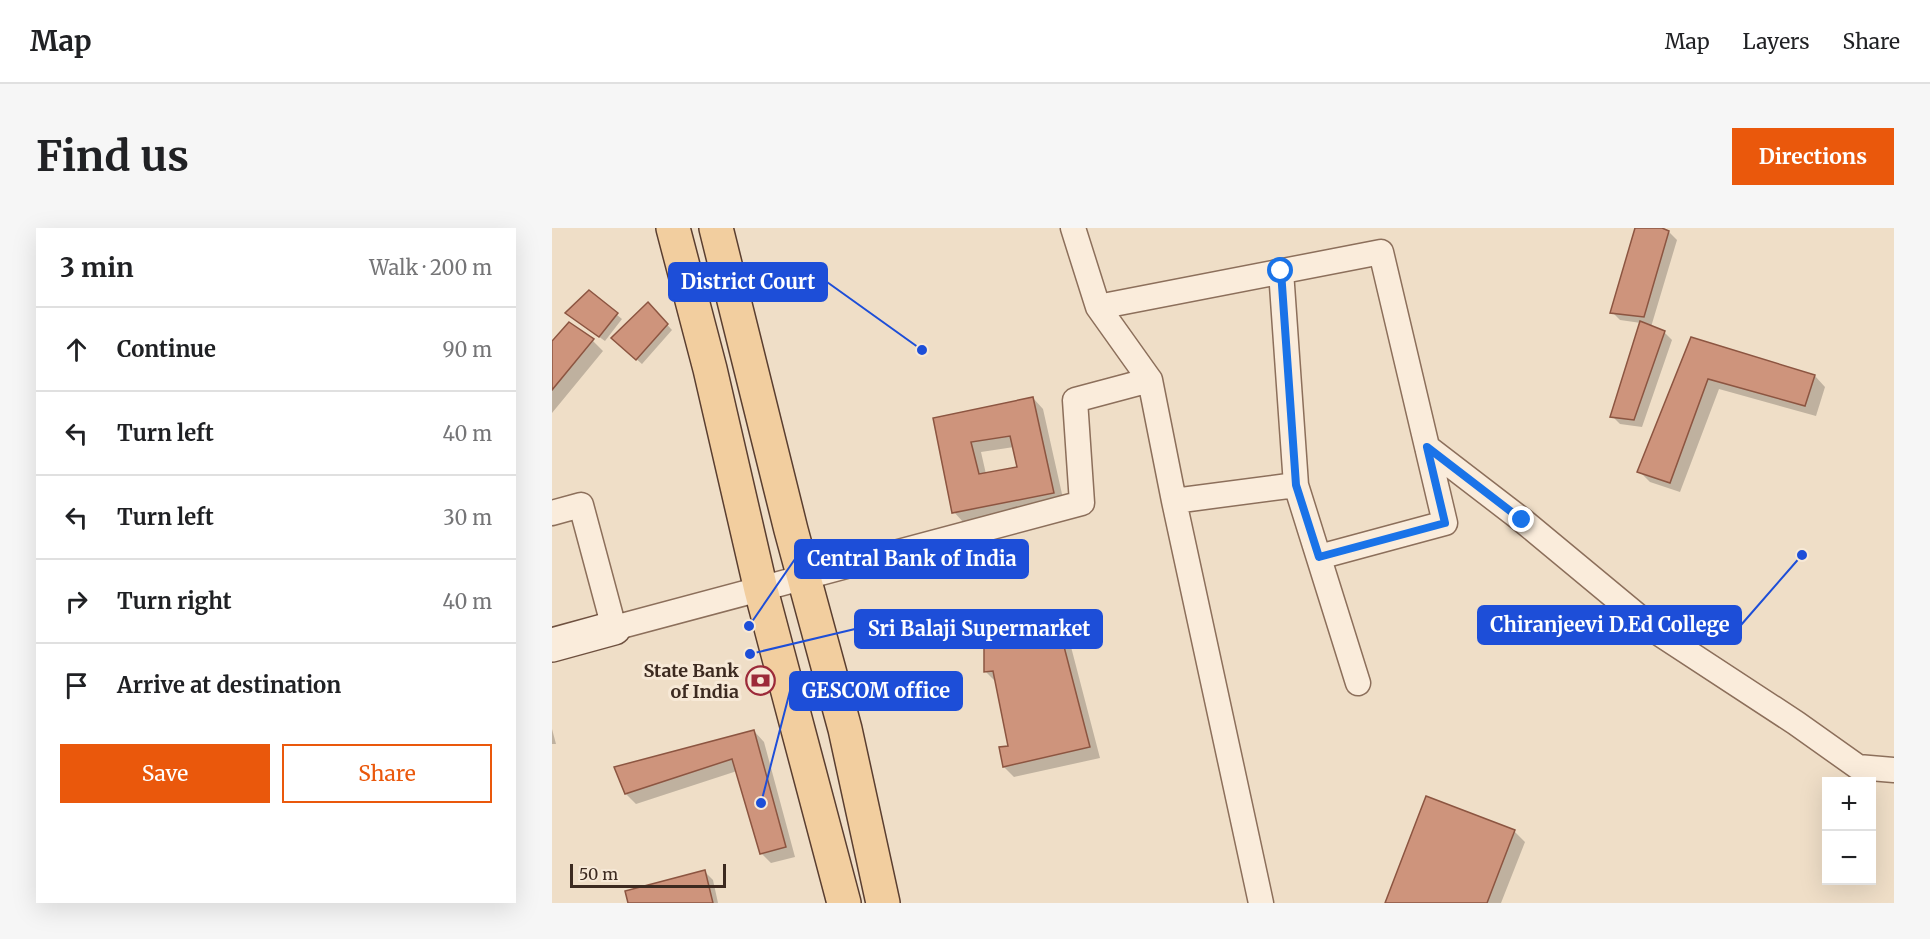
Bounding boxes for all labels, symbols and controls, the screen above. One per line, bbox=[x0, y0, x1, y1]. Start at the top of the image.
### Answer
text: Map bbox=[30, 23, 92, 59]
text: Map bbox=[1665, 28, 1710, 55]
text: Layers bbox=[1743, 28, 1810, 55]
text: Share bbox=[1843, 28, 1900, 55]
button: Directions bbox=[1732, 128, 1894, 185]
text: Find us bbox=[36, 130, 189, 182]
text: 3 min bbox=[60, 251, 134, 284]
text: Walk · 200 m bbox=[369, 255, 492, 280]
route start bbox=[1267, 257, 1293, 283]
callout: District Court bbox=[669, 263, 827, 301]
text: District Court bbox=[681, 269, 815, 294]
icon: ahead bbox=[60, 333, 93, 366]
text: Continue bbox=[117, 335, 216, 363]
text: 90 m bbox=[442, 337, 492, 362]
icon: left bbox=[60, 417, 93, 450]
text: Turn left bbox=[117, 419, 214, 447]
text: 40 m bbox=[442, 421, 492, 446]
icon: left bbox=[60, 501, 93, 534]
text: Turn left bbox=[117, 503, 214, 531]
text: 30 m bbox=[443, 505, 492, 530]
route end bbox=[1508, 506, 1534, 532]
callout: Central Bank of India bbox=[795, 540, 1028, 578]
text: Central Bank of India bbox=[807, 546, 1017, 571]
icon: right bbox=[60, 585, 93, 618]
text: Turn right bbox=[117, 587, 231, 615]
text: 40 m bbox=[442, 589, 492, 614]
callout: Chiranjeevi D.Ed College bbox=[1478, 606, 1741, 644]
callout: Sri Balaji Supermarket bbox=[855, 610, 1102, 648]
text: Chiranjeevi D.Ed College bbox=[1490, 612, 1730, 637]
text: Sri Balaji Supermarket bbox=[868, 616, 1090, 641]
place label: State Bank of India bbox=[643, 659, 739, 703]
bank icon: State Bank of India bbox=[744, 664, 776, 696]
icon: arrive bbox=[60, 669, 93, 702]
text: Arrive at destination bbox=[117, 671, 341, 699]
callout: GESCOM office bbox=[790, 672, 962, 710]
text: GESCOM office bbox=[802, 678, 950, 703]
button: Save bbox=[60, 744, 270, 803]
button: Share bbox=[282, 744, 492, 803]
map controls bbox=[1822, 777, 1876, 885]
button: + bbox=[1822, 777, 1876, 831]
button: − bbox=[1822, 831, 1876, 885]
scale bar bbox=[570, 861, 726, 888]
text: 50 m bbox=[579, 864, 618, 884]

